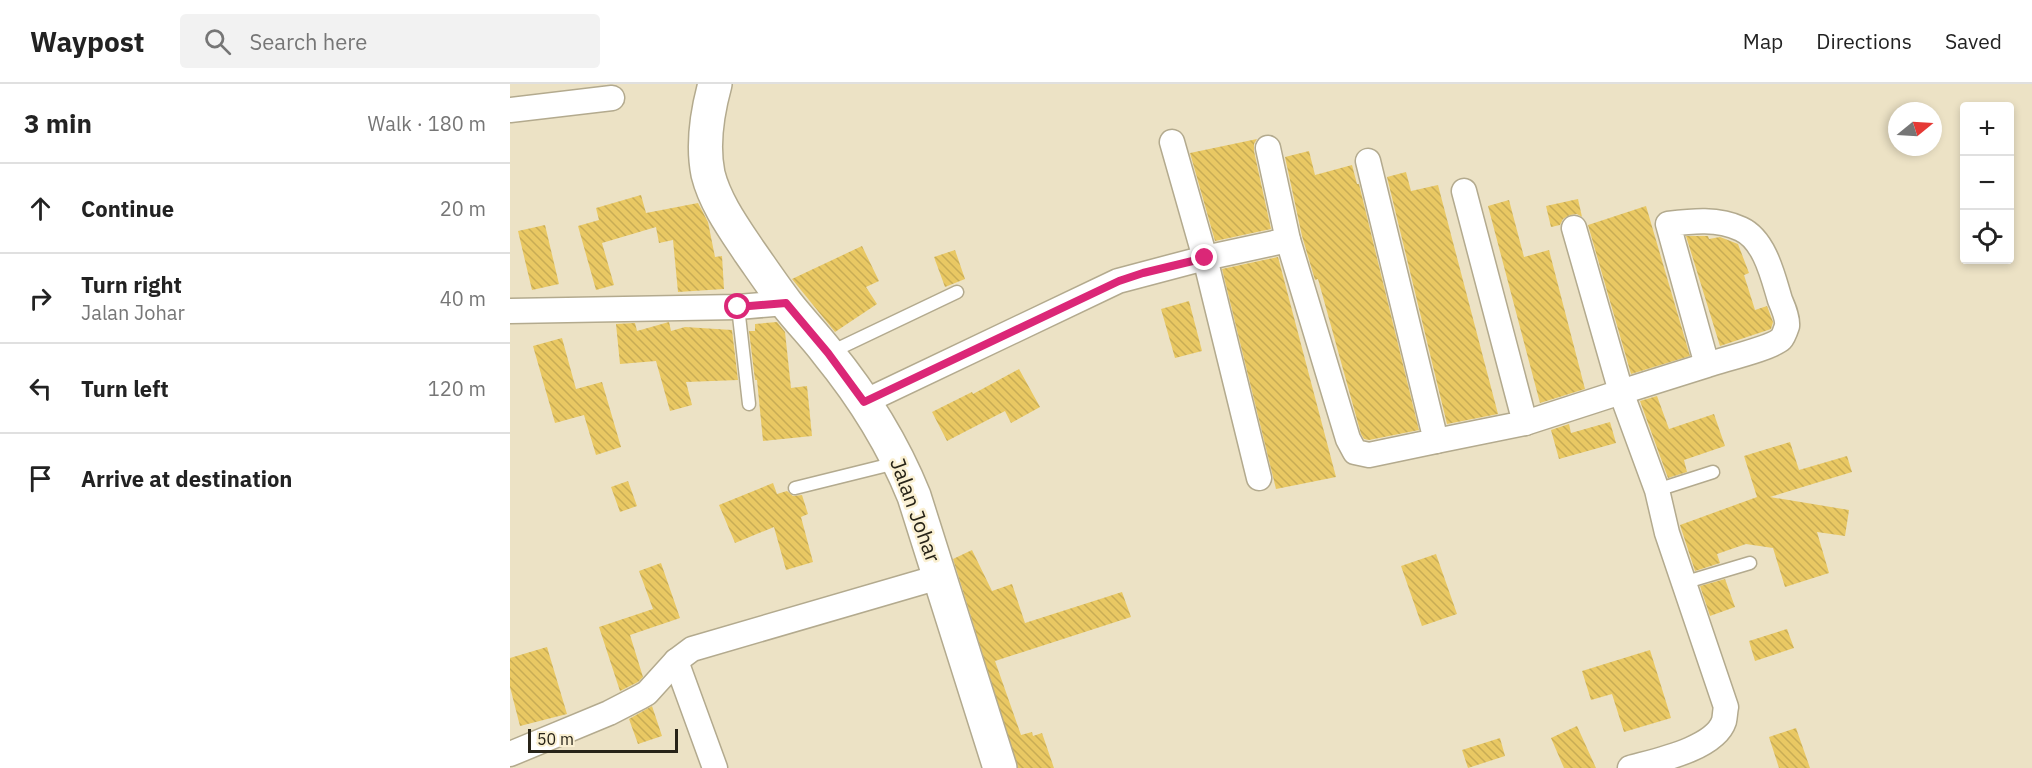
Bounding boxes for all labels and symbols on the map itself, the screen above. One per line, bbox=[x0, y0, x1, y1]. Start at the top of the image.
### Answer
north arrow bbox=[1888, 102, 1942, 156]
route end bbox=[1191, 244, 1217, 270]
route start bbox=[724, 293, 750, 319]
street label: Jalan Johar bbox=[884, 454, 948, 566]
scale bar bbox=[528, 726, 678, 754]

